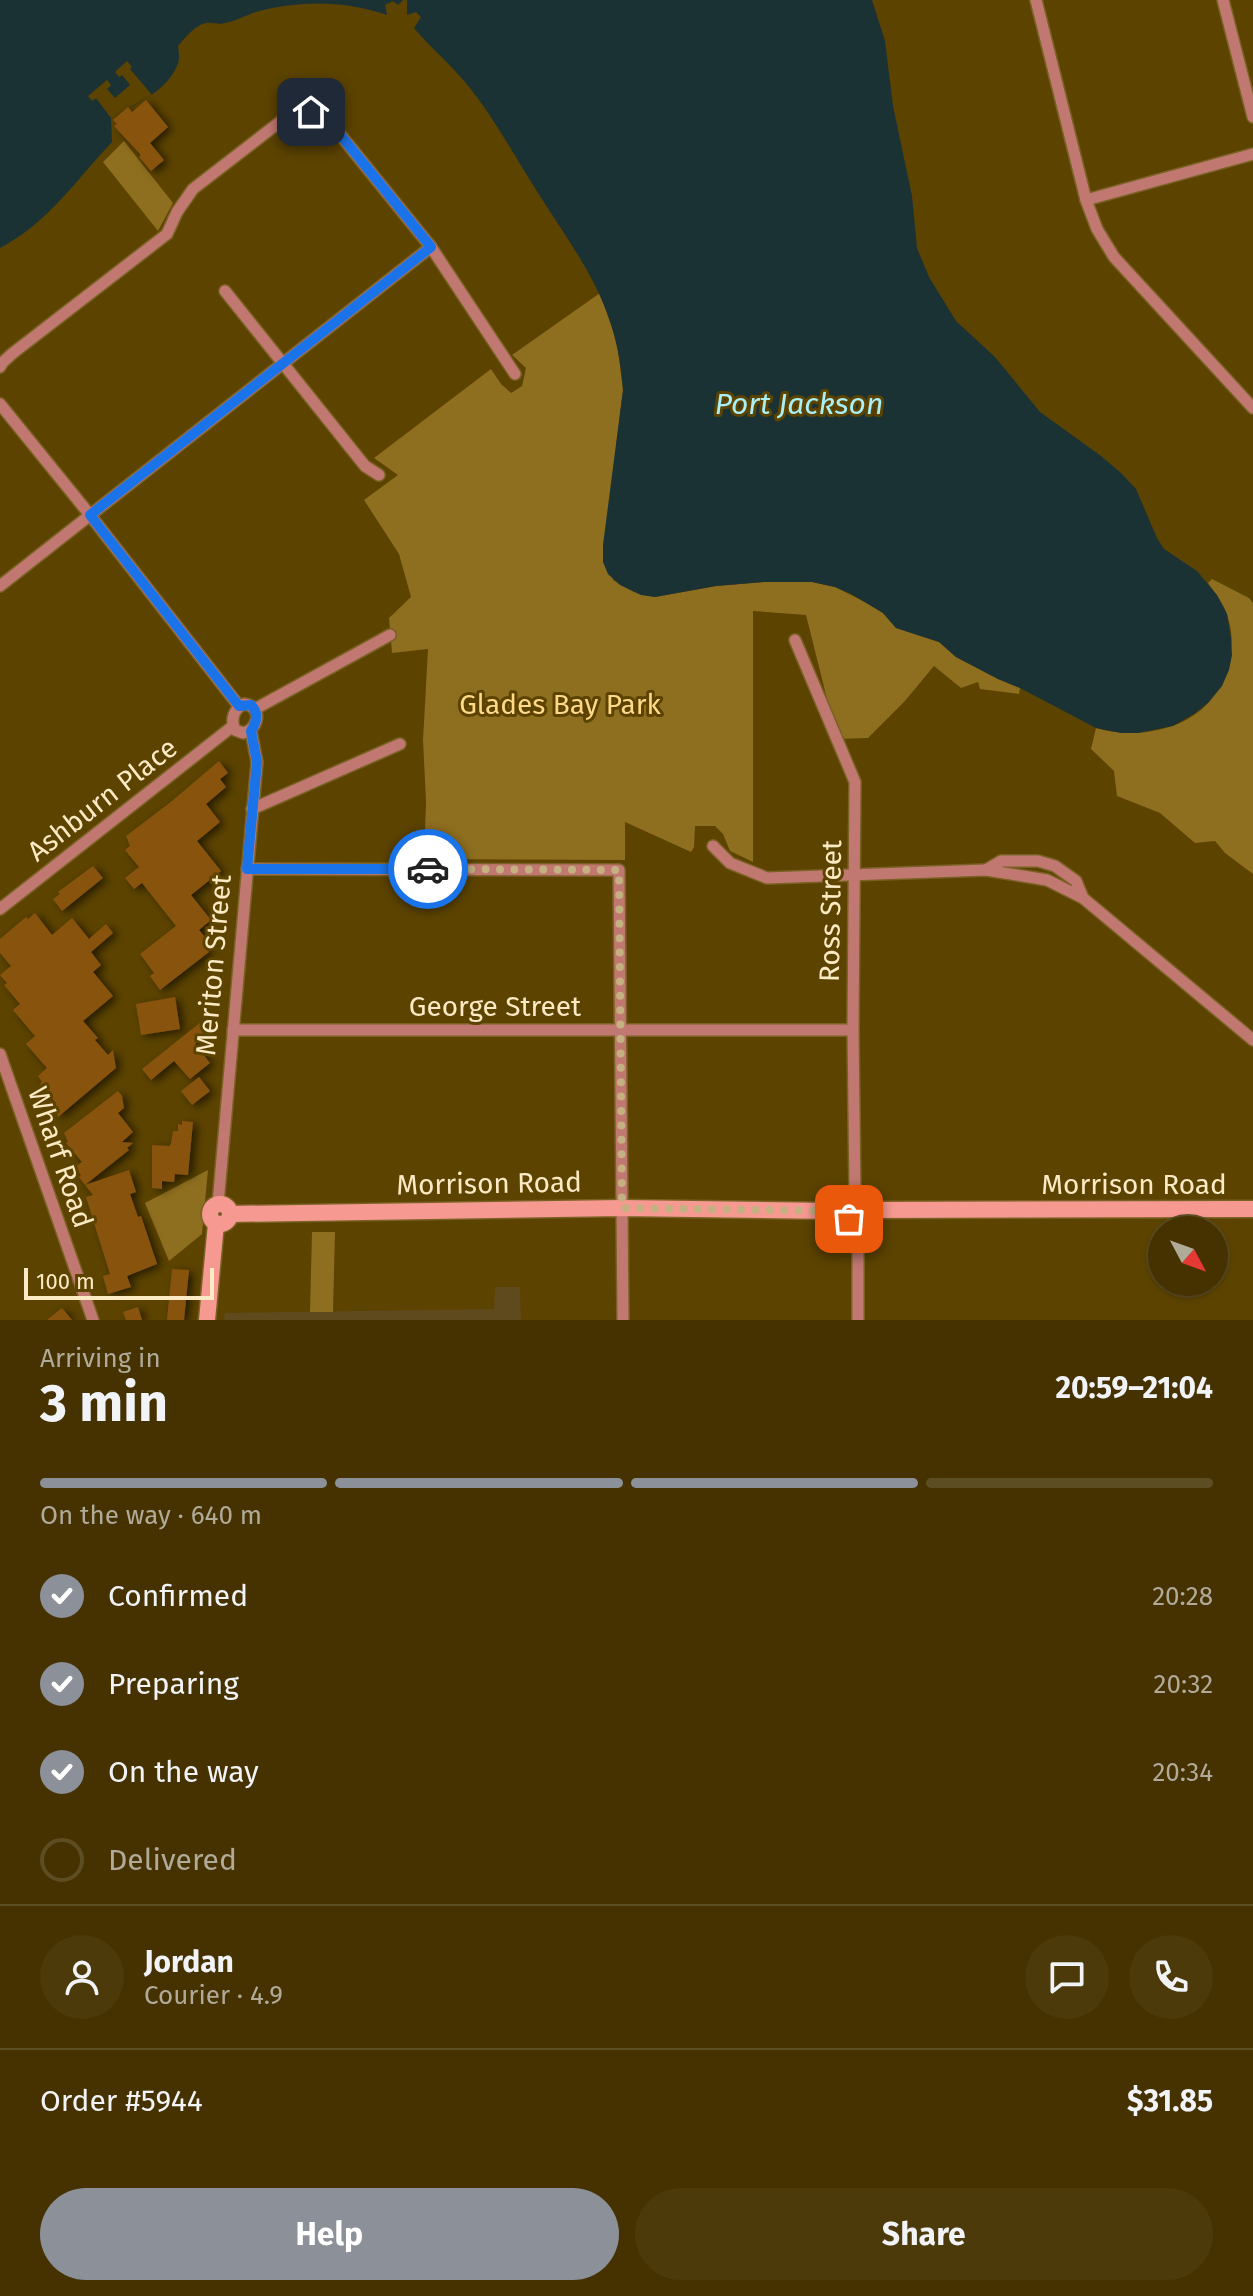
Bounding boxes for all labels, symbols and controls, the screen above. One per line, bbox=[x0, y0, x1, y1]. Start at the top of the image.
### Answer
pin bbox=[277, 78, 345, 146]
icon: home bbox=[289, 90, 333, 134]
water label: Port Jackson bbox=[715, 386, 883, 422]
park label: Glades Bay Park bbox=[459, 688, 661, 721]
street label: Ashburn Place bbox=[21, 731, 184, 868]
courier bbox=[388, 829, 468, 909]
street label: Ross Street bbox=[813, 839, 848, 982]
icon: car bbox=[406, 847, 450, 891]
street label: Meriton Street bbox=[189, 872, 238, 1057]
street label: George Street bbox=[409, 990, 582, 1023]
street label: Wharf Road bbox=[21, 1082, 100, 1232]
street label: Morrison Road bbox=[396, 1165, 582, 1202]
street label: Morrison Road bbox=[1041, 1168, 1227, 1201]
pin bbox=[815, 1185, 883, 1253]
icon: bag bbox=[827, 1197, 871, 1241]
north arrow bbox=[1148, 1216, 1228, 1296]
map controls bbox=[1148, 1216, 1228, 1296]
scale bar bbox=[24, 1264, 214, 1300]
text: 100 m bbox=[36, 1268, 95, 1295]
text: Arriving in bbox=[40, 1343, 161, 1374]
text: 20:59–21:04 bbox=[1055, 1370, 1213, 1406]
text: 3 min bbox=[40, 1372, 168, 1435]
text: On the way · 640 m bbox=[40, 1500, 262, 1531]
icon: check bbox=[40, 1574, 84, 1618]
text: Confirmed bbox=[108, 1578, 248, 1614]
text: 20:28 bbox=[1152, 1581, 1213, 1612]
icon: check bbox=[40, 1662, 84, 1706]
text: Preparing bbox=[108, 1666, 239, 1702]
text: 20:32 bbox=[1154, 1669, 1213, 1700]
icon: check bbox=[40, 1750, 84, 1794]
text: On the way bbox=[108, 1754, 259, 1790]
text: 20:34 bbox=[1152, 1757, 1213, 1788]
text: Delivered bbox=[108, 1842, 237, 1878]
button: person bbox=[40, 1935, 124, 2019]
button: chat bbox=[1025, 1935, 1109, 2019]
button: phone bbox=[1129, 1935, 1213, 2019]
text: Jordan bbox=[144, 1944, 234, 1980]
text: Courier · 4.9 bbox=[144, 1980, 283, 2011]
text: Order #5944 bbox=[40, 2083, 203, 2119]
text: $31.85 bbox=[1127, 2083, 1213, 2119]
button: Help bbox=[40, 2188, 619, 2280]
button: Share bbox=[635, 2188, 1213, 2280]

